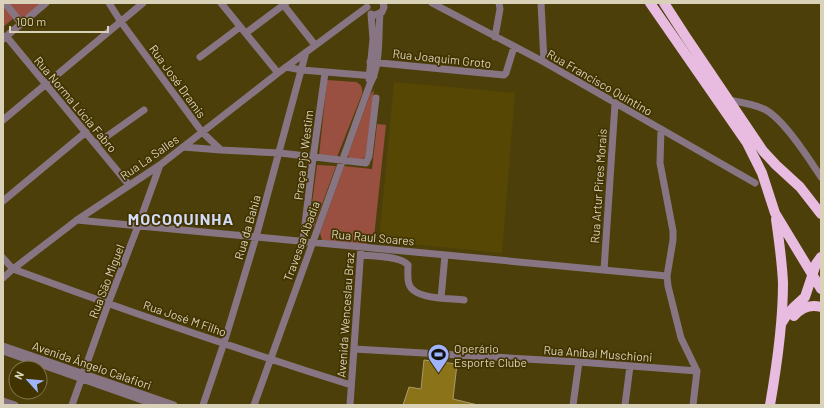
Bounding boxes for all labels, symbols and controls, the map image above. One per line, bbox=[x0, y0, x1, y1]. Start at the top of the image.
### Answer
scale bar bbox=[10, 8, 108, 34]
text: 100 m bbox=[16, 14, 46, 28]
street label: Rua José Dramis bbox=[147, 42, 209, 120]
street label: Rua Joaquim Groto bbox=[392, 46, 492, 70]
street label: Rua Francisco Quintino bbox=[545, 46, 655, 118]
street label: Rua Norma Lúcia Fabro bbox=[32, 53, 120, 155]
street label: Praça Pjo Westim bbox=[291, 109, 315, 201]
street label: Rua Artur Pires Morais bbox=[587, 128, 609, 244]
street label: Rua La Salles bbox=[117, 132, 181, 182]
street label: Rua da Bahia bbox=[231, 193, 263, 261]
street label: Travessa Abadia bbox=[280, 199, 322, 283]
district label: MOCOQUINHA bbox=[128, 209, 234, 228]
street label: Rua Raul Soares bbox=[331, 226, 415, 248]
street label: Rua São Miguel bbox=[86, 242, 126, 320]
street label: Avenida Wenceslau Braz bbox=[334, 252, 356, 378]
street label: Rua José M Filho bbox=[142, 297, 228, 339]
street label: Avenida Ângelo Calafiori bbox=[31, 338, 153, 392]
place label: Operário Esporte Clube bbox=[454, 341, 527, 369]
sports icon: Operário Esporte Clube bbox=[426, 342, 452, 375]
street label: Rua Aníbal Muschioni bbox=[543, 342, 653, 364]
north arrow bbox=[8, 360, 48, 400]
text: N bbox=[11, 369, 26, 381]

